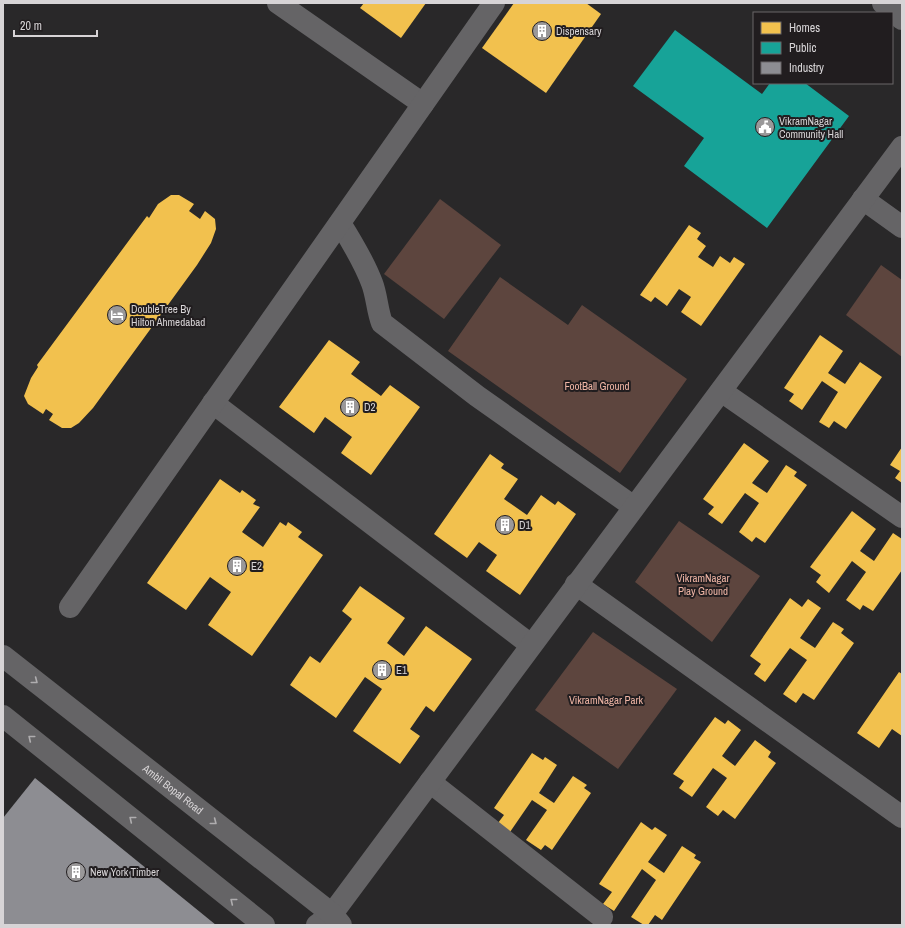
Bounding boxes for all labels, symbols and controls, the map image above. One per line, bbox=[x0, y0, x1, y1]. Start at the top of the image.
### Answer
scale bar bbox=[14, 12, 97, 38]
legend bbox=[753, 12, 893, 84]
text: 20 m bbox=[20, 18, 42, 34]
building icon: Dispensary bbox=[531, 20, 553, 42]
text: Homes bbox=[789, 20, 820, 36]
place label: Dispensary bbox=[556, 24, 602, 38]
text: Public bbox=[789, 40, 816, 56]
text: Industry bbox=[789, 60, 824, 76]
place label: VikramNagar Community Hall bbox=[779, 114, 843, 141]
public building icon: VikramNagar Community Hall bbox=[754, 116, 776, 138]
place label: DoubleTree By Hilton Ahmedabad bbox=[131, 302, 205, 329]
hotel icon: DoubleTree By Hilton Ahmedabad bbox=[106, 304, 128, 326]
park label: FootBall Ground bbox=[564, 379, 630, 393]
building icon: D2 bbox=[339, 396, 361, 418]
place label: D2 bbox=[364, 400, 376, 414]
building icon: D1 bbox=[494, 514, 516, 536]
place label: D1 bbox=[519, 518, 531, 532]
building icon: E2 bbox=[226, 555, 248, 577]
place label: E2 bbox=[251, 559, 262, 573]
park label: VikramNagar Play Ground bbox=[677, 571, 729, 598]
building icon: E1 bbox=[371, 659, 393, 681]
place label: E1 bbox=[396, 663, 407, 677]
one-way arrow bbox=[30, 677, 37, 684]
park label: VikramNagar Park bbox=[569, 693, 644, 707]
one-way arrow bbox=[28, 736, 35, 743]
street label: Ambli Bopal Road bbox=[139, 761, 206, 817]
one-way arrow bbox=[129, 817, 137, 824]
one-way arrow bbox=[210, 817, 217, 824]
building icon: New York Timber bbox=[65, 861, 87, 883]
place label: New York Timber bbox=[90, 865, 159, 879]
one-way arrow bbox=[231, 898, 238, 905]

